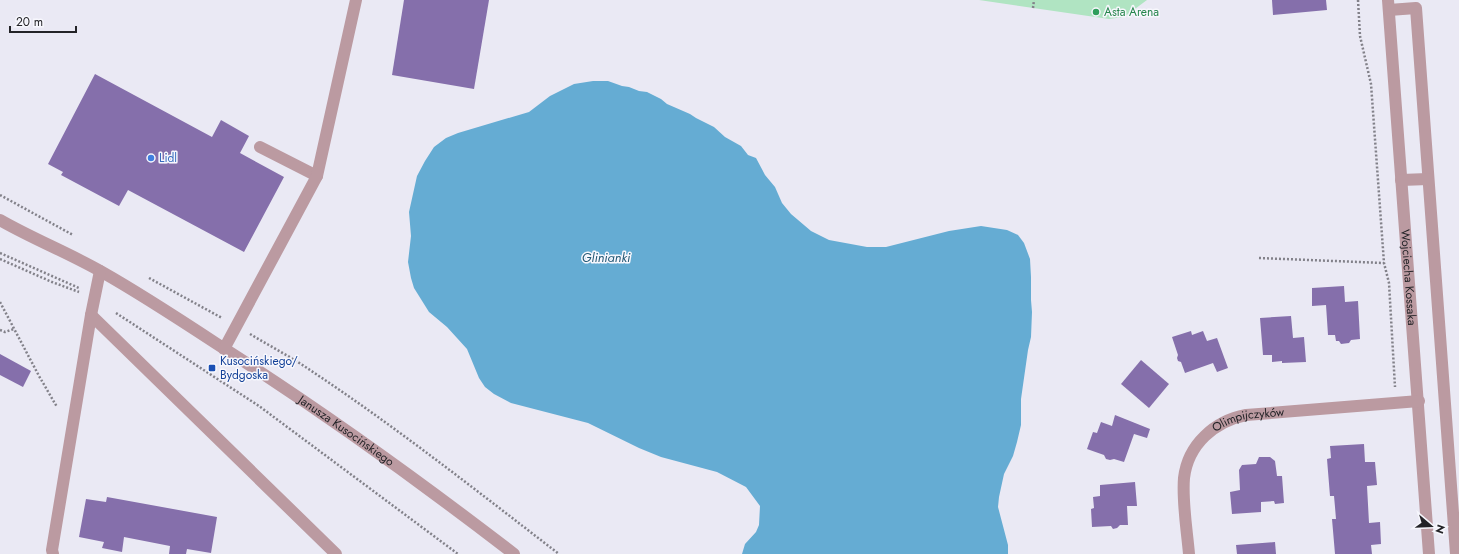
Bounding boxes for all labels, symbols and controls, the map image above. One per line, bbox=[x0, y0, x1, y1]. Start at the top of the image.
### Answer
place label: Asta Arena bbox=[1104, 3, 1159, 21]
marker: Asta Arena bbox=[1091, 7, 1101, 17]
scale bar bbox=[10, 8, 76, 34]
text: 20 m bbox=[16, 13, 43, 31]
place label: Lidl bbox=[159, 149, 177, 167]
marker: Lidl bbox=[146, 153, 156, 163]
street label: Wojciecha Kossaka bbox=[1396, 228, 1421, 326]
water label: Glinianki bbox=[582, 248, 631, 267]
place label: Kusocińskiego/ Bydgoska bbox=[220, 352, 298, 384]
marker: Kusocińskiego/ Bydgoska bbox=[207, 363, 217, 373]
street label: Janusza Kusocińskiego bbox=[293, 390, 398, 471]
street label: Olimpijczyków bbox=[1208, 403, 1286, 437]
north arrow bbox=[1411, 506, 1451, 546]
text: N bbox=[1431, 523, 1449, 536]

